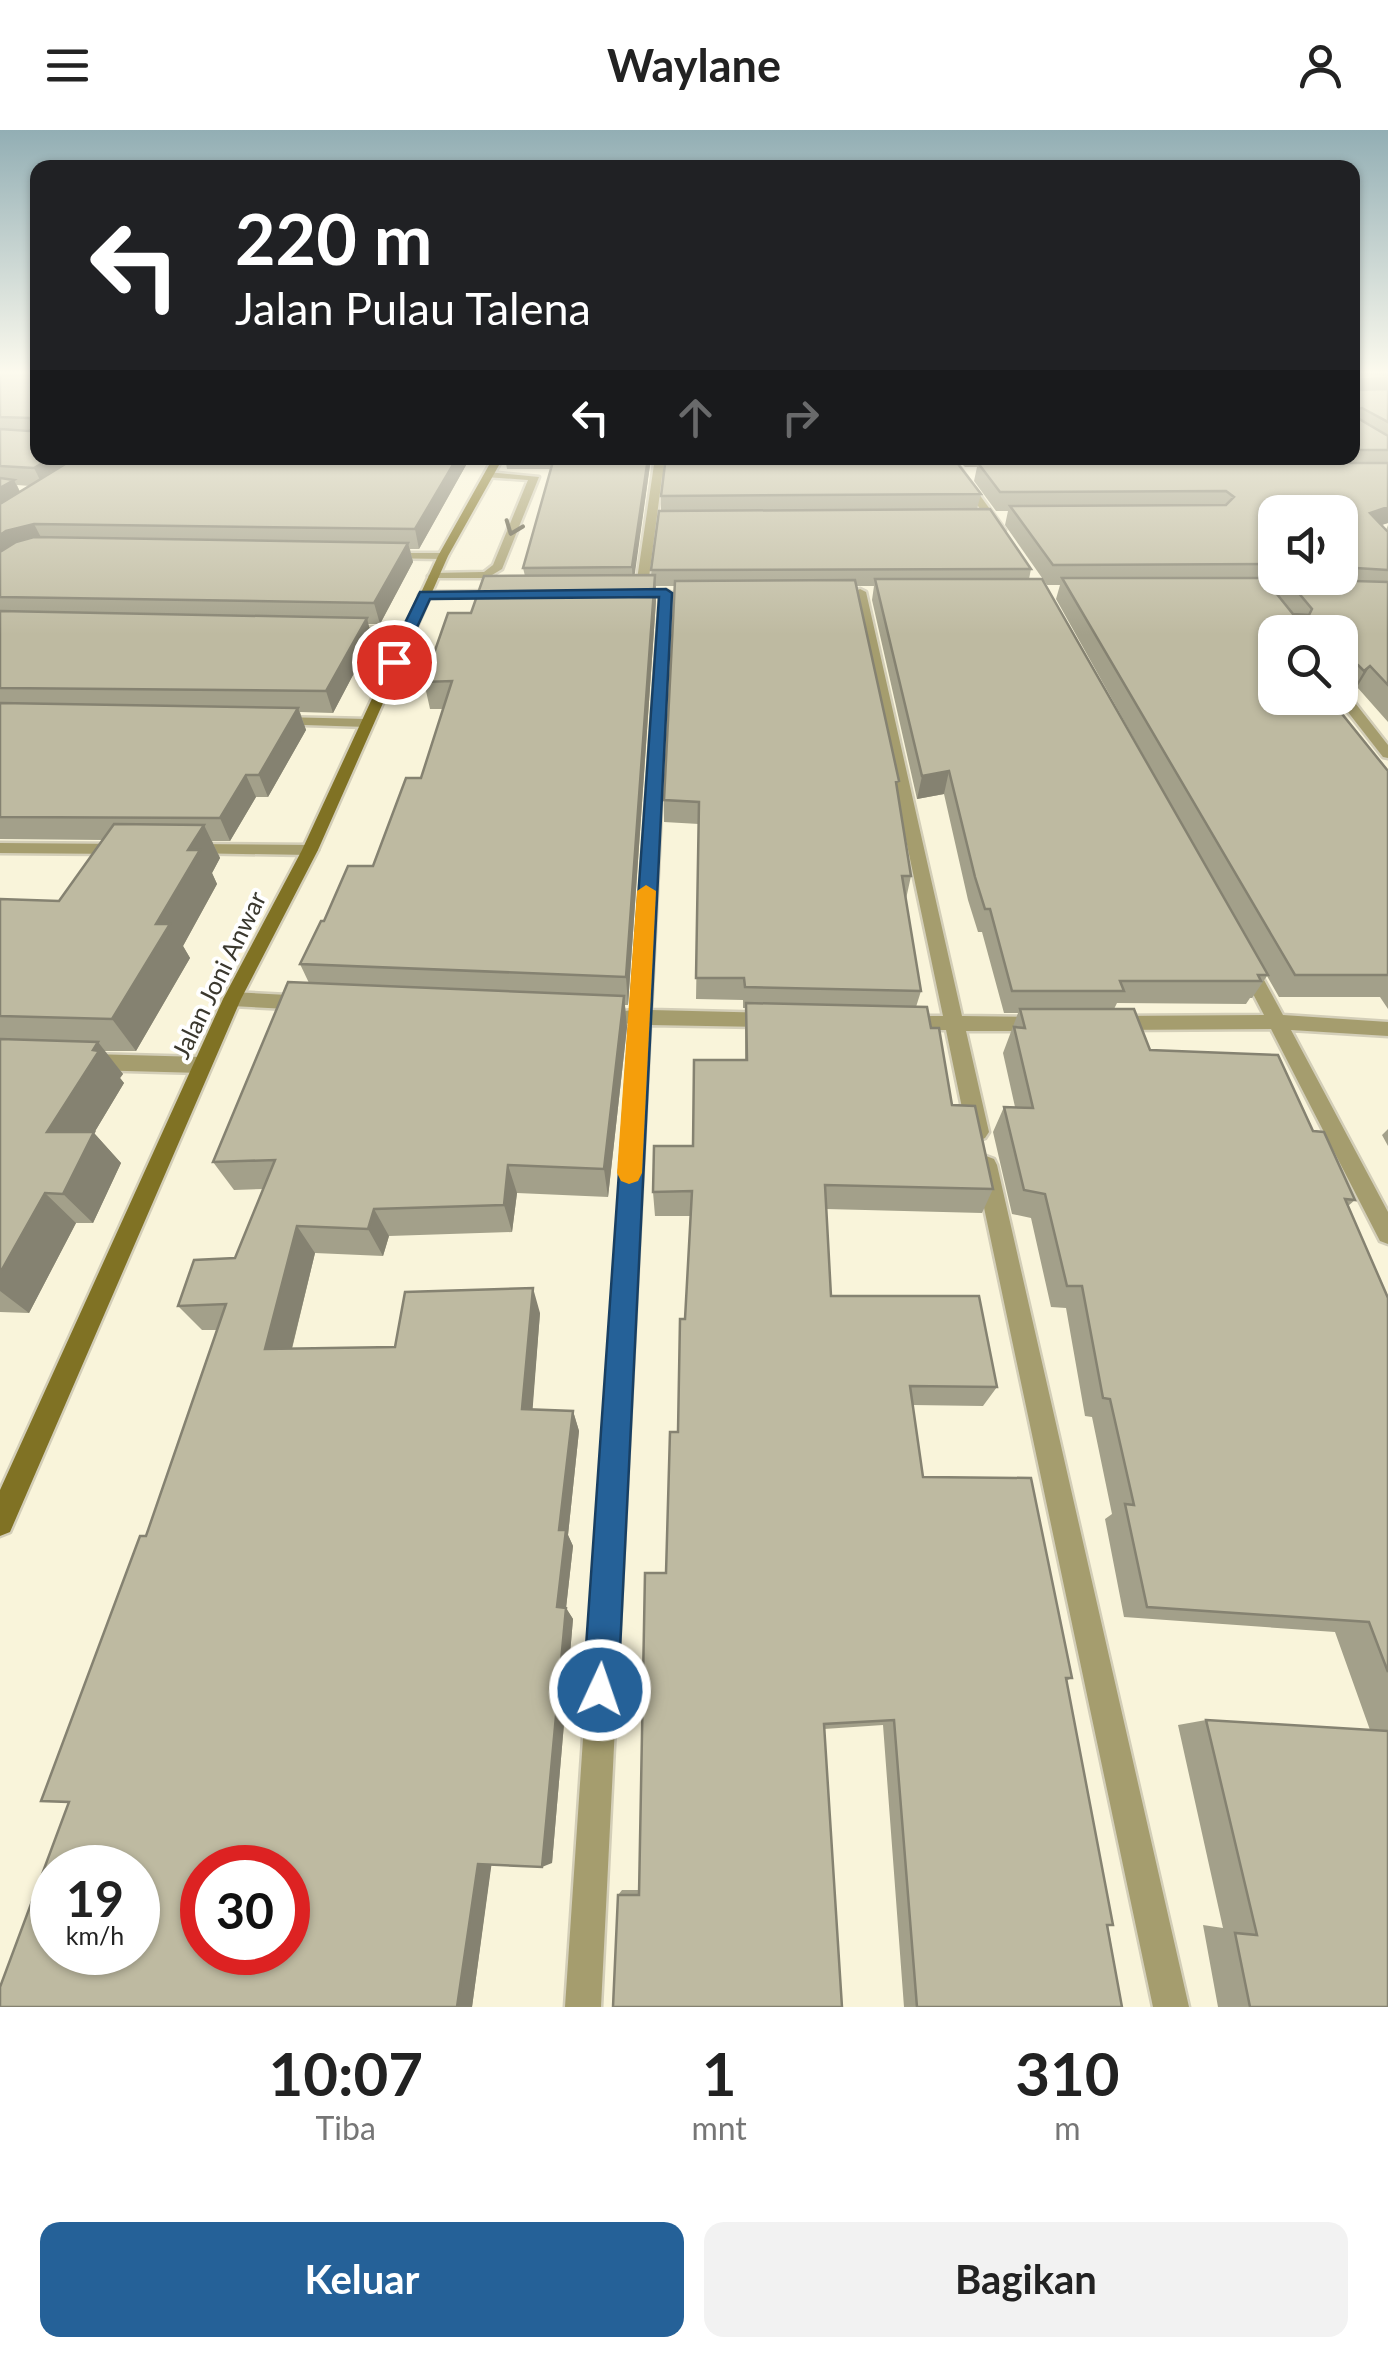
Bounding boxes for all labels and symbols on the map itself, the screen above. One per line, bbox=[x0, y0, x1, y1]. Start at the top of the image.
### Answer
one-way arrow bbox=[505, 518, 525, 535]
pin bbox=[352, 620, 437, 705]
street label: Jalan Joni Anwar bbox=[165, 886, 271, 1063]
position arrow bbox=[548, 1638, 652, 1742]
speed limit sign: 30 bbox=[180, 1845, 310, 1975]

